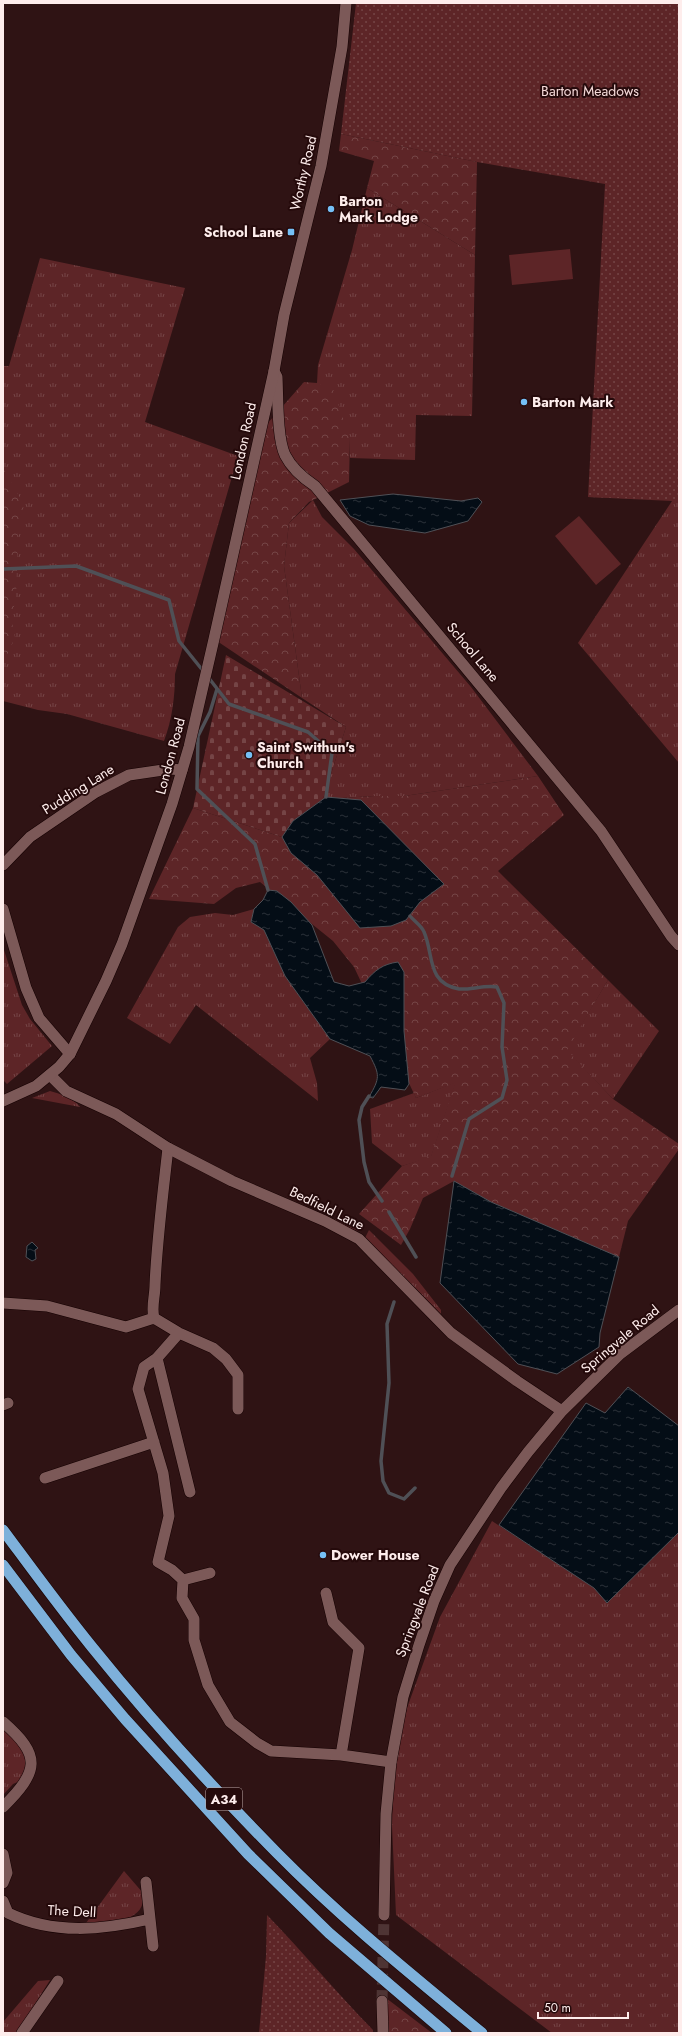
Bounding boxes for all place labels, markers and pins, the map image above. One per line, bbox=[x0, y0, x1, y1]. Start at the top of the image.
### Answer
place label: Barton Mark Lodge bbox=[339, 191, 418, 227]
marker: Barton Mark Lodge bbox=[326, 204, 336, 214]
place label: School Lane bbox=[204, 222, 283, 242]
marker: School Lane bbox=[286, 227, 296, 237]
place label: Barton Mark bbox=[532, 392, 613, 412]
marker: Barton Mark bbox=[519, 397, 529, 407]
place label: Saint Swithun's Church bbox=[257, 737, 355, 773]
marker: Saint Swithun's Church bbox=[244, 750, 254, 760]
place label: Dower House bbox=[331, 1545, 419, 1565]
marker: Dower House bbox=[318, 1550, 328, 1560]

